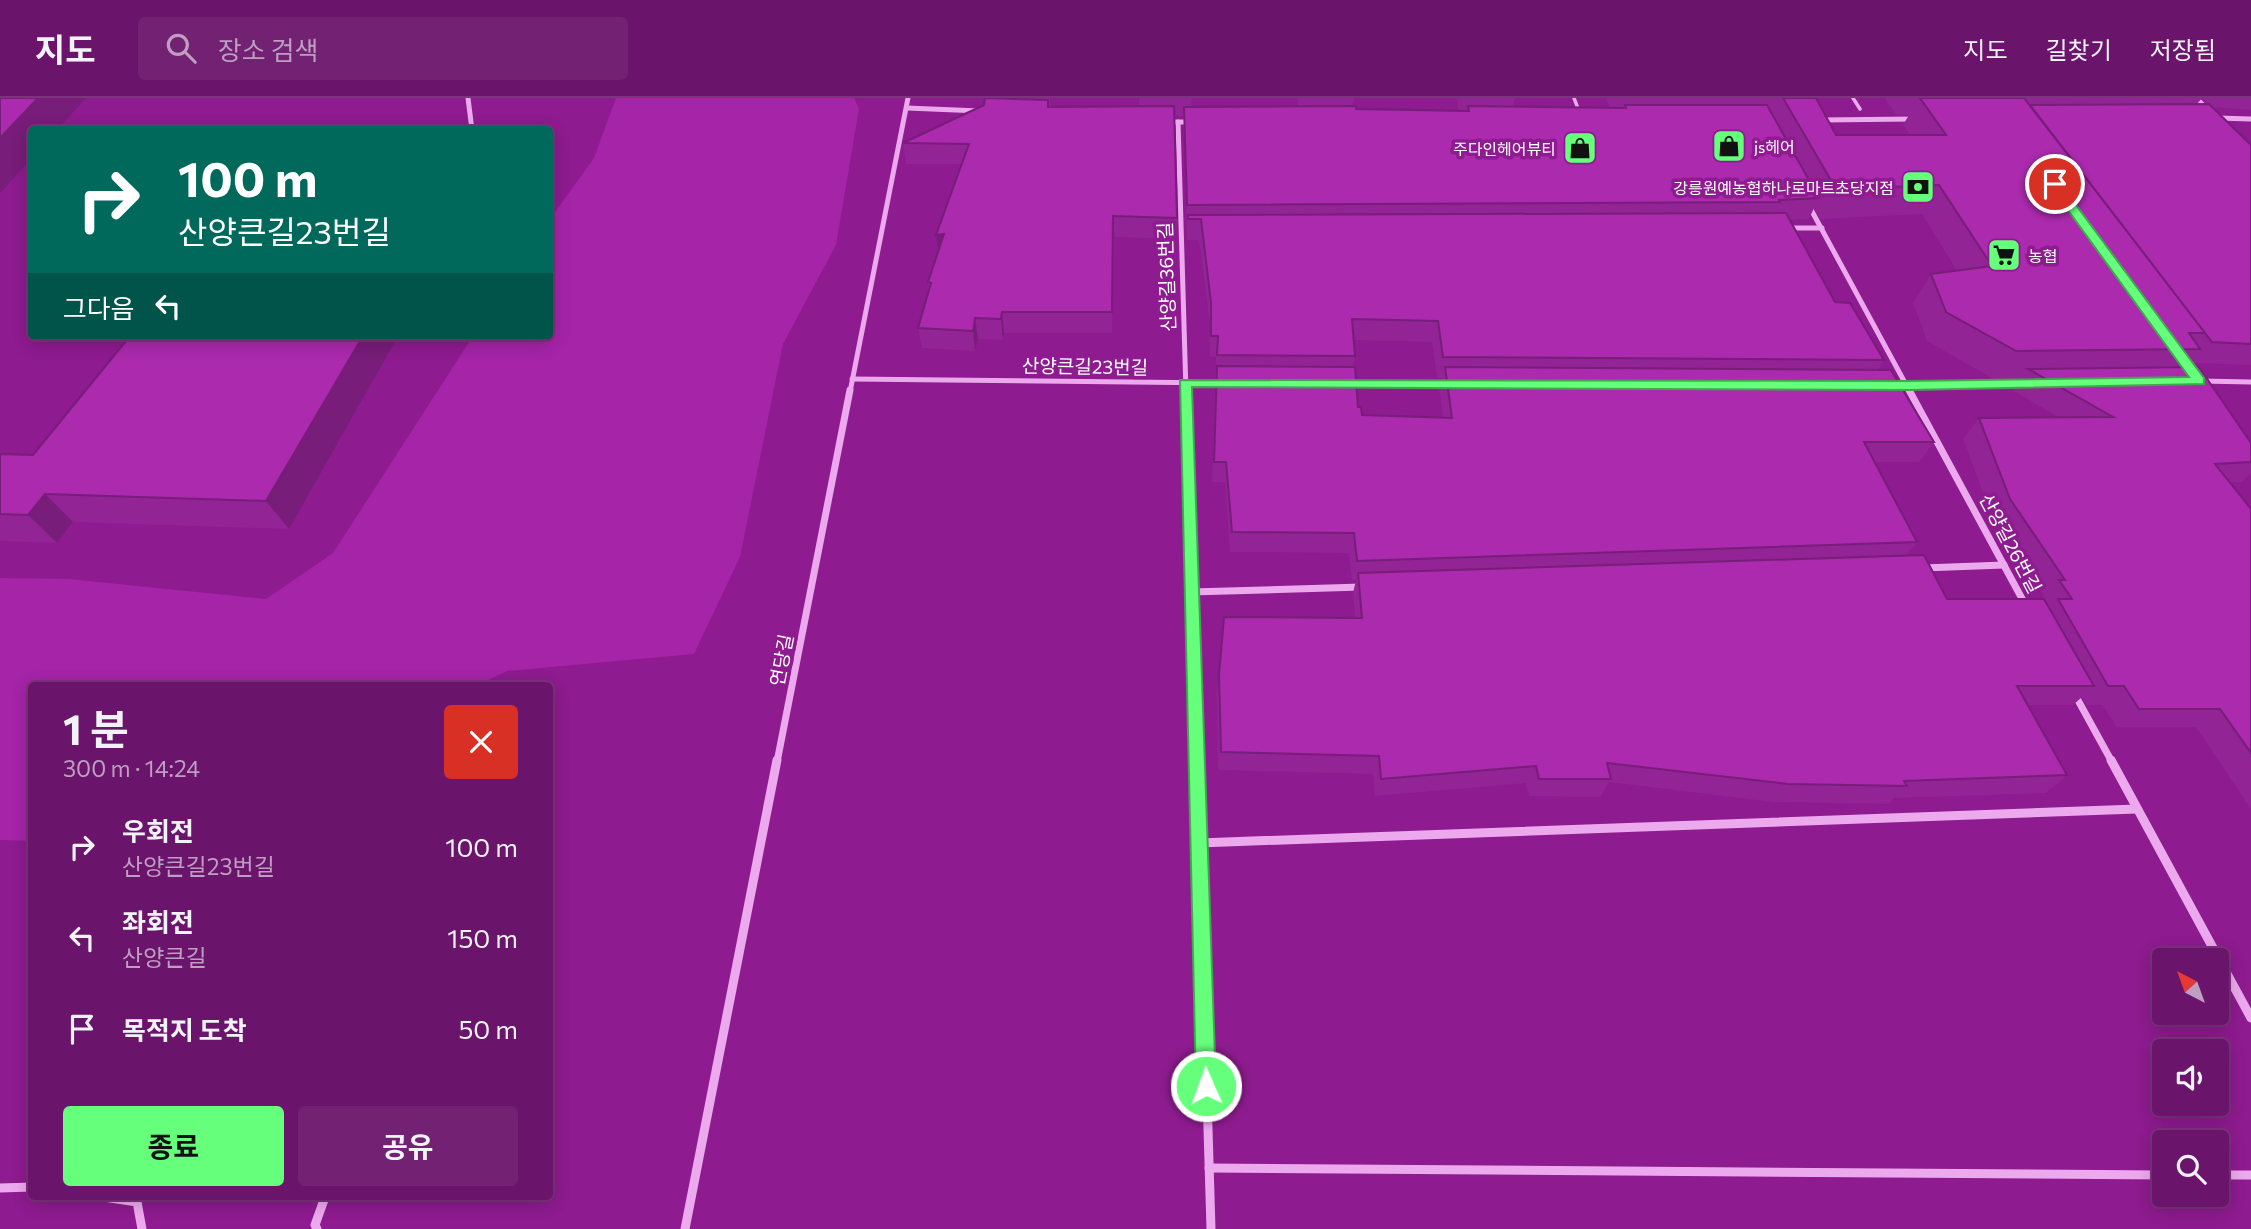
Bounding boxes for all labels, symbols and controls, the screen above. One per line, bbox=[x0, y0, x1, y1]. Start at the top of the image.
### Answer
search box bbox=[138, 17, 628, 80]
text: 지도 bbox=[35, 28, 96, 69]
icon: search bbox=[162, 29, 200, 67]
text: 장소 검색 bbox=[218, 34, 318, 65]
text: 지도 bbox=[1963, 35, 2008, 64]
text: 길찾기 bbox=[2046, 35, 2112, 64]
text: 저장됨 bbox=[2150, 35, 2216, 64]
shop icon: js헤어 bbox=[1710, 127, 1748, 165]
shop icon: 주다인헤어뷰티 bbox=[1561, 129, 1599, 167]
place label: js헤어 bbox=[1754, 137, 1795, 156]
place label: 주다인헤어뷰티 bbox=[1453, 139, 1556, 158]
text: 100 m bbox=[178, 147, 317, 207]
icon: right bbox=[63, 154, 154, 245]
pin bbox=[2025, 154, 2085, 214]
icon: arrive bbox=[2036, 165, 2074, 203]
bank icon: 강릉원예농협하나로마트초당지점 bbox=[1899, 168, 1937, 206]
place label: 강릉원예농협하나로마트초당지점 bbox=[1673, 178, 1894, 197]
text: 산양큰길23번길 bbox=[178, 211, 391, 251]
street label: 산양길36번길 bbox=[1153, 222, 1179, 332]
supermarket icon: 농협 bbox=[1985, 236, 2023, 274]
place label: 농협 bbox=[2028, 246, 2057, 265]
icon: left bbox=[149, 287, 187, 325]
text: 그다음 bbox=[63, 292, 135, 323]
street label: 산양큰길23번길 bbox=[1022, 353, 1148, 379]
street label: 산양길26번길 bbox=[1975, 489, 2047, 597]
street label: 연당길 bbox=[765, 632, 797, 688]
text: 1 분 bbox=[63, 702, 129, 754]
button: close bbox=[444, 705, 518, 779]
text: 300 m · 14:24 bbox=[63, 754, 200, 782]
text: 우회전 bbox=[122, 815, 194, 846]
icon: right bbox=[63, 828, 101, 866]
text: 100 m bbox=[445, 831, 518, 862]
text: 산양큰길23번길 bbox=[122, 852, 275, 880]
text: 좌회전 bbox=[122, 906, 194, 937]
icon: left bbox=[63, 919, 101, 957]
text: 150 m bbox=[447, 922, 518, 953]
text: 산양큰길 bbox=[122, 943, 207, 971]
north arrow bbox=[2152, 948, 2230, 1026]
map controls bbox=[2152, 948, 2229, 1207]
icon: arrive bbox=[63, 1010, 101, 1048]
text: 50 m bbox=[458, 1013, 518, 1044]
text: 목적지 도착 bbox=[122, 1014, 247, 1045]
button: sound bbox=[2152, 1039, 2229, 1116]
position arrow bbox=[1169, 1049, 1243, 1123]
button: 종료 bbox=[63, 1106, 284, 1186]
button: 공유 bbox=[298, 1106, 518, 1186]
button: search bbox=[2152, 1130, 2229, 1207]

